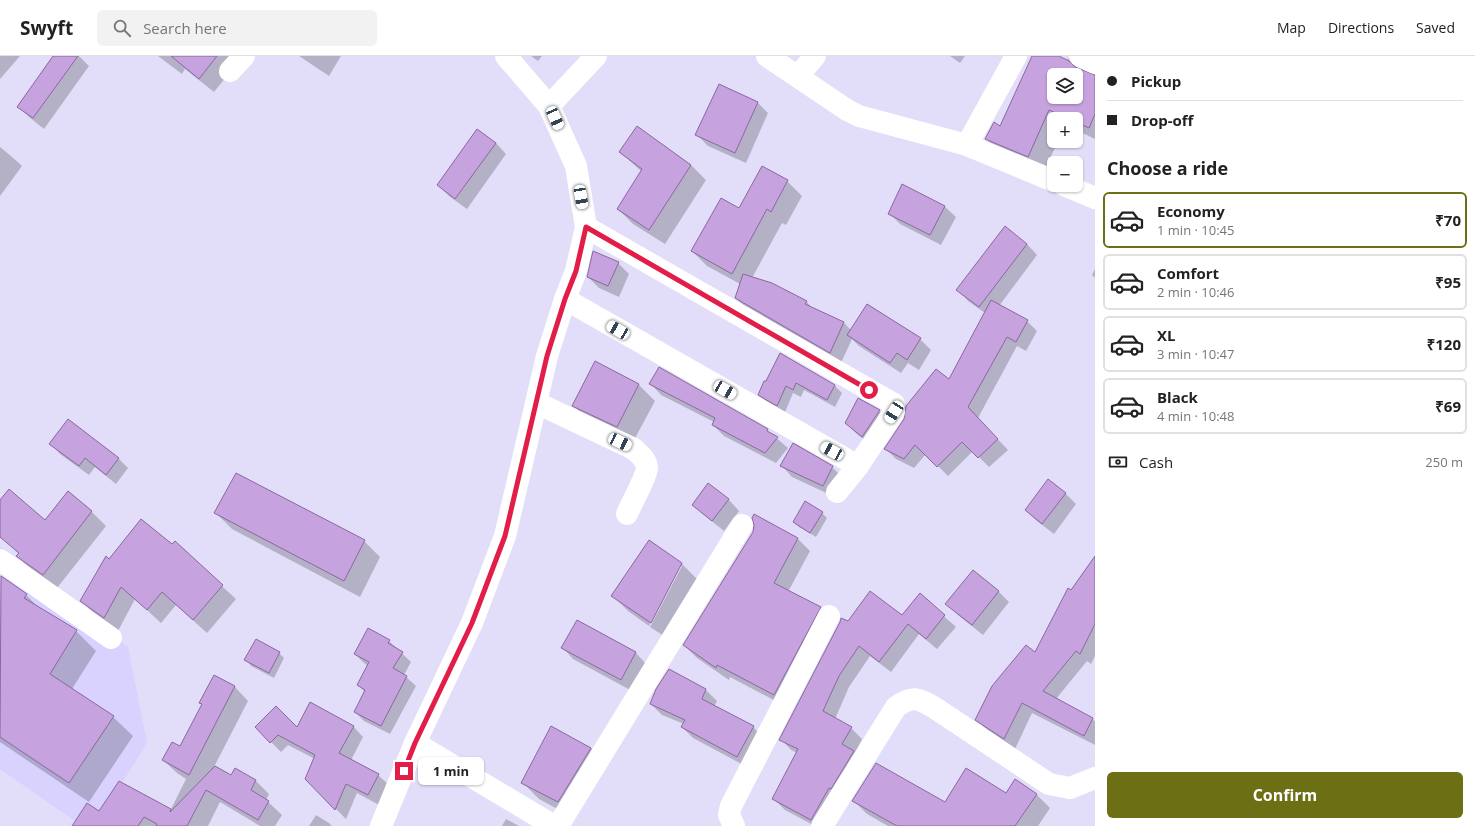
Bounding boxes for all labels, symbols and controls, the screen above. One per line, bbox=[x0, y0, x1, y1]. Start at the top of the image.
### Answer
search box bbox=[97, 10, 377, 46]
text: Swyft bbox=[20, 15, 73, 41]
icon: search bbox=[111, 17, 133, 39]
text: Search here bbox=[143, 18, 227, 38]
text: Map bbox=[1277, 18, 1306, 37]
text: Directions bbox=[1328, 18, 1394, 37]
text: Saved bbox=[1416, 18, 1455, 37]
map controls bbox=[1047, 68, 1083, 192]
button: layers bbox=[1047, 68, 1083, 104]
text: Pickup bbox=[1131, 71, 1181, 91]
car bbox=[545, 105, 565, 131]
text: Drop-off bbox=[1131, 110, 1193, 130]
button: + bbox=[1047, 112, 1083, 148]
button: − bbox=[1047, 156, 1083, 192]
text: Choose a ride bbox=[1107, 156, 1228, 180]
car bbox=[573, 184, 589, 210]
text: Economy bbox=[1157, 201, 1225, 221]
icon: car bbox=[1109, 202, 1145, 238]
text: ₹70 bbox=[1435, 210, 1461, 230]
text: 1 min · 10:45 bbox=[1157, 221, 1234, 239]
text: Comfort bbox=[1157, 263, 1219, 283]
icon: car bbox=[1109, 264, 1145, 300]
text: ₹95 bbox=[1435, 272, 1461, 292]
text: 2 min · 10:46 bbox=[1157, 283, 1234, 301]
car bbox=[605, 319, 631, 341]
text: XL bbox=[1157, 325, 1175, 345]
icon: car bbox=[1109, 326, 1145, 362]
text: ₹120 bbox=[1427, 334, 1461, 354]
text: 3 min · 10:47 bbox=[1157, 345, 1234, 363]
car bbox=[712, 379, 738, 401]
route start bbox=[860, 381, 878, 399]
text: Black bbox=[1157, 387, 1198, 407]
icon: car bbox=[1109, 388, 1145, 424]
text: ₹69 bbox=[1435, 396, 1461, 416]
car bbox=[882, 399, 906, 425]
text: 4 min · 10:48 bbox=[1157, 407, 1234, 425]
car bbox=[607, 431, 633, 453]
car bbox=[819, 440, 845, 462]
icon: cash bbox=[1107, 451, 1129, 473]
text: Cash bbox=[1139, 452, 1173, 472]
text: 250 m bbox=[1425, 453, 1463, 471]
callout: 1 min bbox=[418, 757, 484, 785]
route end bbox=[395, 762, 413, 780]
text: 1 min bbox=[433, 762, 469, 780]
button: Confirm bbox=[1107, 772, 1463, 818]

